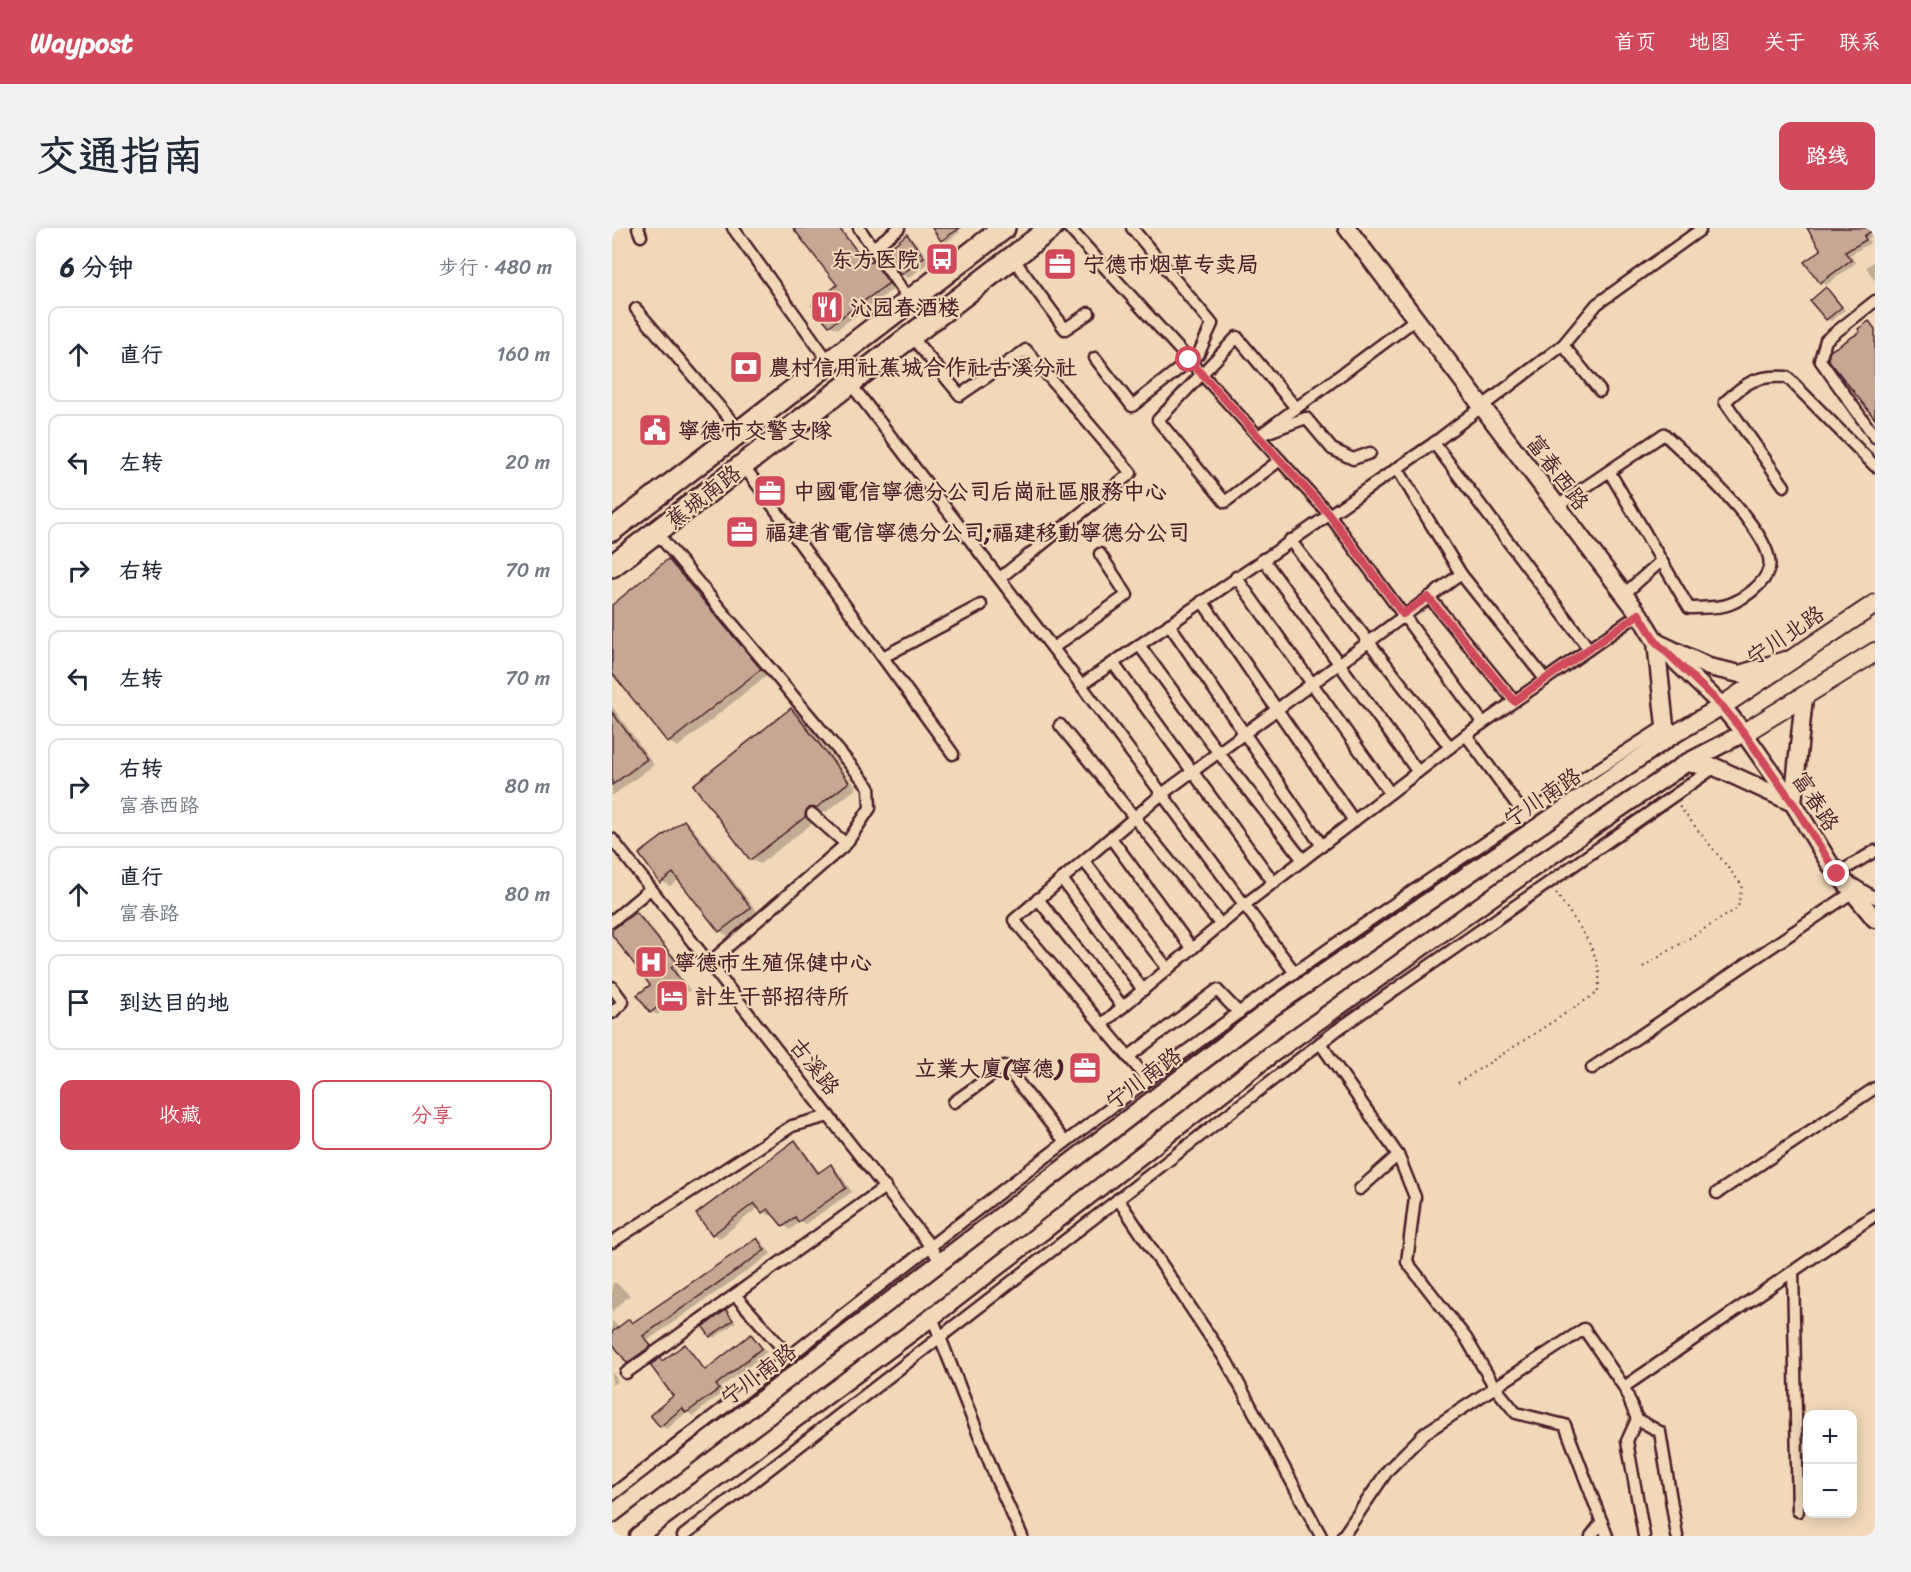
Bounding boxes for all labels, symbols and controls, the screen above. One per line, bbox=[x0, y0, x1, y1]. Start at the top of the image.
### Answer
text: Waypost bbox=[30, 18, 133, 67]
text: 首页 bbox=[1614, 23, 1656, 61]
text: 地图 bbox=[1689, 23, 1731, 61]
text: 关于 bbox=[1764, 23, 1806, 61]
text: 联系 bbox=[1839, 23, 1881, 61]
text: 交通指南 bbox=[36, 119, 204, 193]
button: 路线 bbox=[1779, 122, 1875, 190]
place label: 东方医院 bbox=[831, 240, 919, 279]
bus stop icon: 东方医院 bbox=[924, 241, 960, 277]
text: 6 分钟 bbox=[60, 244, 134, 290]
place label: 宁德市烟草专卖局 bbox=[1083, 245, 1259, 284]
office icon: 宁德市烟草专卖局 bbox=[1042, 246, 1078, 282]
text: 步行 · 480 m bbox=[438, 250, 552, 285]
place label: 沁园春酒楼 bbox=[850, 288, 960, 327]
restaurant icon: 沁园春酒楼 bbox=[809, 289, 845, 325]
text: 直行 bbox=[119, 335, 163, 374]
text: 160 m bbox=[497, 337, 550, 372]
icon: ahead bbox=[62, 338, 95, 371]
route start bbox=[1175, 346, 1201, 372]
place label: 農村信用社蕉城合作社古溪分社 bbox=[769, 348, 1077, 387]
bank icon: 農村信用社蕉城合作社古溪分社 bbox=[728, 349, 764, 385]
place label: 寧德市交警支隊 bbox=[678, 411, 832, 450]
public building icon: 寧德市交警支隊 bbox=[637, 412, 673, 448]
street label: 富春西路 bbox=[1516, 425, 1600, 519]
text: 左转 bbox=[119, 443, 163, 482]
text: 20 m bbox=[505, 445, 550, 480]
icon: left bbox=[62, 446, 95, 479]
street label: 蕉城南路 bbox=[657, 454, 750, 539]
place label: 中國電信寧德分公司后崗社區服務中心 bbox=[793, 472, 1167, 511]
office icon: 中國電信寧德分公司后崗社區服務中心 bbox=[752, 473, 788, 509]
place label: 福建省電信寧德分公司;福建移動寧德分公司 bbox=[765, 513, 1190, 552]
office icon: 福建省電信寧德分公司;福建移動寧德分公司 bbox=[724, 514, 760, 550]
text: 右转 bbox=[119, 551, 163, 590]
text: 70 m bbox=[505, 553, 550, 588]
icon: right bbox=[62, 554, 95, 587]
street label: 宁川北路 bbox=[1738, 595, 1833, 676]
text: 左转 bbox=[119, 659, 163, 698]
text: 70 m bbox=[505, 661, 550, 696]
icon: left bbox=[62, 662, 95, 695]
text: 右转 bbox=[119, 749, 163, 788]
street label: 宁川南路 bbox=[1495, 757, 1590, 838]
street label: 富春路 bbox=[1781, 763, 1850, 840]
text: 80 m bbox=[505, 769, 550, 804]
icon: right bbox=[62, 770, 95, 803]
text: 富春西路 bbox=[119, 788, 199, 823]
text: 直行 bbox=[119, 857, 163, 896]
route end bbox=[1823, 860, 1849, 886]
text: 80 m bbox=[505, 877, 550, 912]
icon: ahead bbox=[62, 878, 95, 911]
text: 富春路 bbox=[119, 896, 179, 931]
place label: 寧德市生殖保健中心 bbox=[674, 943, 872, 982]
hospital icon: 寧德市生殖保健中心 bbox=[633, 944, 669, 980]
place label: 計生干部招待所 bbox=[695, 977, 849, 1016]
hotel icon: 計生干部招待所 bbox=[654, 978, 690, 1014]
text: 到达目的地 bbox=[119, 983, 229, 1022]
icon: arrive bbox=[62, 986, 95, 1019]
street label: 古溪路 bbox=[779, 1028, 850, 1104]
street label: 宁川南路 bbox=[1096, 1036, 1190, 1120]
place label: 立業大廈(寧德) bbox=[914, 1049, 1064, 1088]
office icon: 立業大廈(寧德) bbox=[1067, 1050, 1103, 1086]
button: 收藏 bbox=[60, 1080, 300, 1150]
button: 分享 bbox=[312, 1080, 552, 1150]
street label: 宁川南路 bbox=[711, 1332, 805, 1416]
map controls bbox=[1803, 1410, 1857, 1518]
button: + bbox=[1803, 1410, 1857, 1464]
button: − bbox=[1803, 1464, 1857, 1518]

